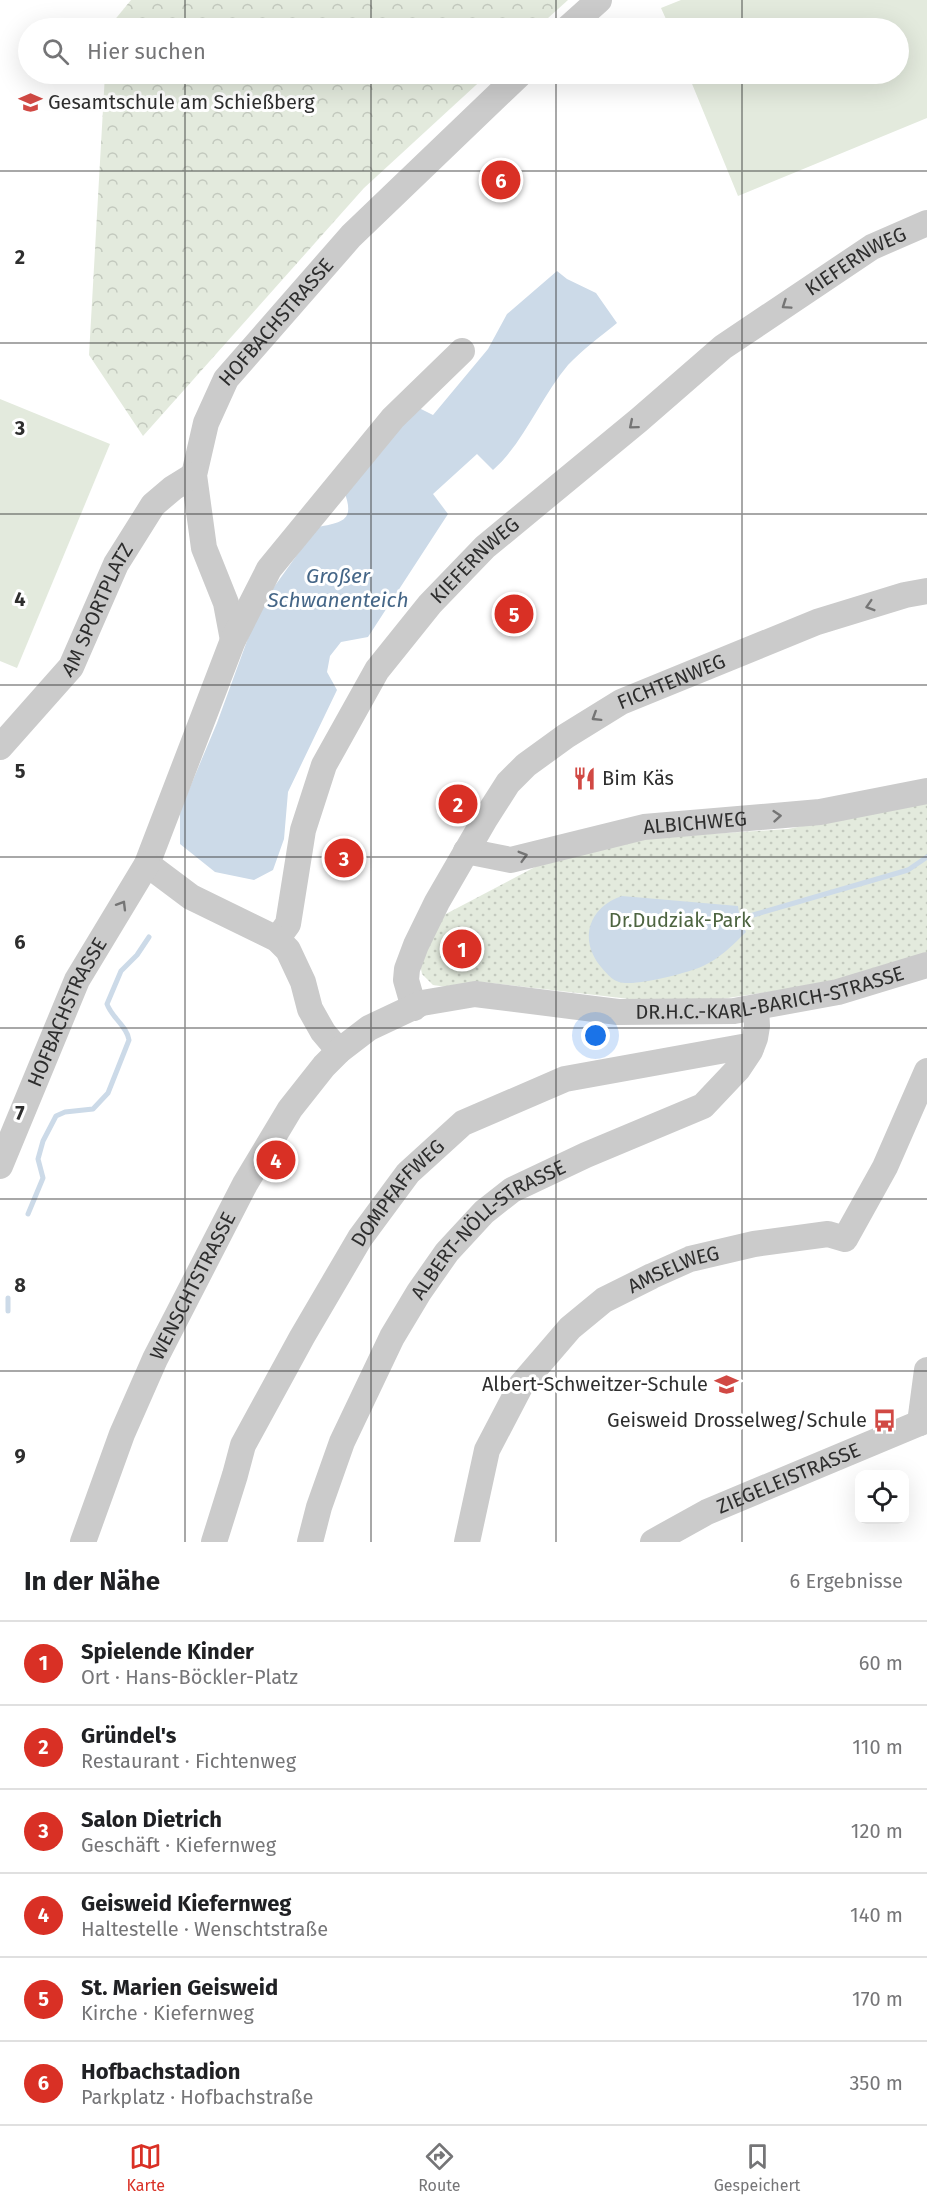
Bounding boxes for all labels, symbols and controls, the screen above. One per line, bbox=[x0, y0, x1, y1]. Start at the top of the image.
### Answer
search box bbox=[18, 18, 909, 84]
icon: search bbox=[39, 35, 72, 68]
text: Hier suchen bbox=[87, 38, 206, 65]
school or university icon: Gesamtschule am Schießberg bbox=[17, 89, 43, 115]
place label: Gesamtschule am Schießberg bbox=[48, 90, 315, 114]
pin: 6 bbox=[482, 158, 520, 202]
street label: KIEFERNWEG bbox=[800, 222, 910, 301]
text: 2 bbox=[15, 245, 25, 269]
street label: HOFBACHSTRASSE bbox=[213, 253, 338, 391]
one-way arrow bbox=[782, 297, 792, 309]
text: 3 bbox=[14, 416, 25, 440]
one-way arrow bbox=[629, 418, 640, 429]
street label: KIEFERNWEG bbox=[425, 512, 524, 609]
street label: AM SPORTPLATZ bbox=[56, 539, 138, 681]
water label: Großer Schwanenteich bbox=[266, 563, 409, 613]
text: 4 bbox=[14, 587, 26, 611]
pin: 5 bbox=[494, 592, 534, 636]
one-way arrow bbox=[866, 599, 876, 611]
street label: FICHTENWEG bbox=[613, 649, 729, 714]
one-way arrow bbox=[592, 710, 602, 722]
text: 5 bbox=[15, 759, 26, 783]
restaurant icon: Bim Käs bbox=[571, 765, 597, 791]
place label: Bim Käs bbox=[602, 766, 674, 790]
pin: 2 bbox=[438, 782, 478, 826]
street label: ALBICHWEG bbox=[642, 806, 748, 839]
one-way arrow bbox=[772, 810, 781, 823]
pin: 3 bbox=[324, 836, 364, 880]
one-way arrow bbox=[517, 851, 528, 863]
one-way arrow bbox=[115, 901, 127, 911]
park label: Dr.Dudziak-Park bbox=[609, 908, 752, 932]
pin: 1 bbox=[442, 926, 482, 972]
text: 6 bbox=[14, 930, 26, 954]
street label: HOFBACHSTRASSE bbox=[22, 933, 112, 1090]
street label: DR.H.C.-KARL-BARICH-STRASSE bbox=[635, 961, 907, 1024]
your location bbox=[581, 1021, 610, 1050]
text: 7 bbox=[15, 1101, 25, 1125]
street label: DOMPFAFFWEG bbox=[346, 1134, 449, 1251]
pin: 4 bbox=[256, 1138, 296, 1182]
street label: ALBERT-NÖLL-STRASSE bbox=[405, 1155, 569, 1304]
street label: WENSCHTSTRASSE bbox=[145, 1208, 241, 1364]
street label: AMSELWEG bbox=[623, 1241, 722, 1298]
text: 8 bbox=[14, 1273, 26, 1297]
school or university icon: Albert-Schweitzer-Schule bbox=[713, 1371, 739, 1397]
place label: Albert-Schweitzer-Schule bbox=[482, 1372, 708, 1396]
bus stop icon: Geisweid Drosselweg/Schule bbox=[872, 1407, 898, 1433]
place label: Geisweid Drosselweg/Schule bbox=[607, 1408, 867, 1432]
street label: ZIEGELEISTRASSE bbox=[713, 1437, 864, 1519]
text: 9 bbox=[14, 1444, 26, 1468]
map controls bbox=[855, 1470, 909, 1524]
button: locate bbox=[855, 1470, 909, 1524]
text: In der Nähe bbox=[24, 1566, 160, 1597]
text: 6 Ergebnisse bbox=[790, 1569, 903, 1593]
text: Spielende Kinder bbox=[81, 1638, 254, 1665]
text: 1 bbox=[39, 1651, 48, 1675]
text: 60 m bbox=[859, 1651, 903, 1675]
text: Ort · Hans-Böckler-Platz bbox=[81, 1665, 298, 1689]
text: Gründel's bbox=[81, 1722, 176, 1749]
text: 2 bbox=[38, 1735, 49, 1759]
text: 110 m bbox=[852, 1735, 903, 1759]
text: Restaurant · Fichtenweg bbox=[81, 1749, 296, 1773]
text: Salon Dietrich bbox=[81, 1806, 222, 1833]
text: 3 bbox=[38, 1819, 49, 1843]
text: 120 m bbox=[851, 1819, 903, 1843]
text: Geschäft · Kiefernweg bbox=[81, 1833, 276, 1857]
text: Geisweid Kiefernweg bbox=[81, 1890, 292, 1917]
text: 4 bbox=[38, 1903, 49, 1927]
text: 140 m bbox=[850, 1903, 903, 1927]
text: Haltestelle · Wenschtstraße bbox=[81, 1917, 328, 1941]
text: St. Marien Geisweid bbox=[81, 1974, 278, 2001]
text: 5 bbox=[38, 1987, 49, 2011]
text: 170 m bbox=[852, 1987, 903, 2011]
text: Kirche · Kiefernweg bbox=[81, 2001, 254, 2025]
text: Hofbachstadion bbox=[81, 2058, 240, 2085]
text: 6 bbox=[38, 2071, 49, 2095]
text: 350 m bbox=[849, 2071, 903, 2095]
text: Parkplatz · Hofbachstraße bbox=[81, 2085, 313, 2109]
tab: Karte bbox=[127, 2140, 165, 2195]
tab: Route bbox=[418, 2140, 461, 2195]
tab: Gespeichert bbox=[714, 2140, 800, 2195]

